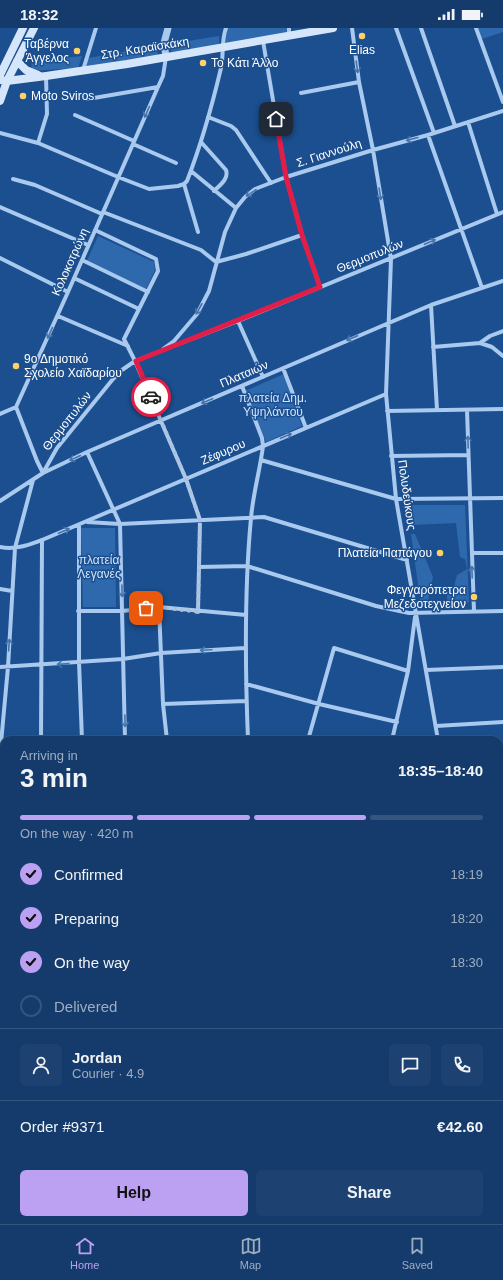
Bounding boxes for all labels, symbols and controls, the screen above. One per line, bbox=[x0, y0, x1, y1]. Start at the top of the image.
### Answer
text: 18:32 bbox=[20, 6, 58, 23]
marker: Elias bbox=[357, 31, 367, 41]
street label: Στρ. Καραϊσκάκη bbox=[100, 34, 190, 62]
place label: Ταβέρνα Άγγελος bbox=[24, 37, 69, 65]
place label: Elias bbox=[349, 43, 375, 57]
marker: Ταβέρνα Άγγελος bbox=[72, 46, 82, 56]
place label: Το Κάτι Άλλο bbox=[211, 56, 279, 70]
marker: Το Κάτι Άλλο bbox=[198, 58, 208, 68]
one-way arrow bbox=[353, 60, 361, 73]
place label: Moto Sviros bbox=[31, 89, 94, 103]
marker: Moto Sviros bbox=[18, 91, 28, 101]
pin bbox=[259, 102, 293, 136]
one-way arrow bbox=[143, 105, 150, 117]
icon: home bbox=[265, 108, 287, 130]
street label: Σ. Γιαννούλη bbox=[295, 136, 363, 170]
one-way arrow bbox=[406, 136, 419, 143]
one-way arrow bbox=[377, 188, 385, 201]
one-way arrow bbox=[246, 189, 257, 197]
street label: Κολοκοτρώνη bbox=[49, 226, 91, 298]
street label: Θερμοπυλών bbox=[334, 236, 406, 276]
one-way arrow bbox=[423, 238, 435, 246]
one-way arrow bbox=[195, 303, 203, 315]
one-way arrow bbox=[46, 327, 53, 339]
one-way arrow bbox=[347, 335, 359, 342]
place label: 9ο Δημοτικό Σχολείο Χαϊδαρίου bbox=[24, 352, 122, 380]
street label: Πλαταιών bbox=[218, 358, 270, 390]
marker: 9ο Δημοτικό Σχολείο Χαϊδαρίου bbox=[11, 361, 21, 371]
courier bbox=[131, 377, 171, 417]
icon: car bbox=[140, 386, 162, 408]
street label: Θερμοπυλών bbox=[40, 389, 94, 453]
park label: πλατεία Δημ. Υψηλάντου bbox=[239, 391, 307, 419]
one-way arrow bbox=[202, 397, 214, 405]
one-way arrow bbox=[280, 432, 292, 440]
street label: Ζέφυρου bbox=[199, 436, 247, 468]
one-way arrow bbox=[464, 436, 472, 449]
one-way arrow bbox=[69, 455, 81, 462]
street label: Πολυδεύκους bbox=[395, 459, 419, 531]
one-way arrow bbox=[57, 527, 69, 534]
place label: Πλατεία Παπάγου bbox=[338, 546, 432, 560]
marker: Πλατεία Παπάγου bbox=[435, 548, 445, 558]
park label: πλατεία Λεγανές bbox=[77, 553, 121, 581]
one-way arrow bbox=[469, 566, 476, 579]
place label: Φεγγαρόπετρα Μεζεδοτεχνείον bbox=[384, 583, 466, 611]
one-way arrow bbox=[118, 584, 125, 597]
pin bbox=[129, 591, 163, 625]
marker: Φεγγαρόπετρα Μεζεδοτεχνείον bbox=[469, 592, 479, 602]
icon: bag bbox=[135, 597, 157, 619]
one-way arrow bbox=[5, 639, 12, 652]
one-way arrow bbox=[200, 647, 213, 654]
one-way arrow bbox=[57, 660, 70, 667]
one-way arrow bbox=[121, 714, 129, 727]
text: Arriving in bbox=[20, 748, 78, 763]
text: 18:35–18:40 bbox=[398, 762, 483, 779]
text: 3 min bbox=[20, 763, 88, 793]
text: On the way · 420 m bbox=[20, 826, 133, 841]
icon: check bbox=[20, 863, 42, 885]
text: Confirmed bbox=[54, 866, 123, 883]
text: 18:19 bbox=[450, 867, 483, 882]
icon: check bbox=[20, 907, 42, 929]
text: Preparing bbox=[54, 910, 119, 927]
text: 18:20 bbox=[450, 911, 483, 926]
icon: check bbox=[20, 951, 42, 973]
text: On the way bbox=[54, 954, 130, 971]
text: 18:30 bbox=[450, 955, 483, 970]
text: Delivered bbox=[54, 998, 117, 1015]
button: person bbox=[20, 1044, 62, 1086]
button: chat bbox=[389, 1044, 431, 1086]
button: phone bbox=[441, 1044, 483, 1086]
text: Jordan bbox=[72, 1049, 122, 1066]
text: Courier · 4.9 bbox=[72, 1066, 144, 1081]
text: Order #9371 bbox=[20, 1118, 104, 1135]
text: €42.60 bbox=[437, 1118, 483, 1135]
button: Help bbox=[20, 1170, 248, 1216]
button: Share bbox=[256, 1170, 483, 1216]
tab: Home bbox=[70, 1235, 99, 1271]
tab: Map bbox=[240, 1235, 262, 1271]
tab: Saved bbox=[402, 1235, 433, 1271]

